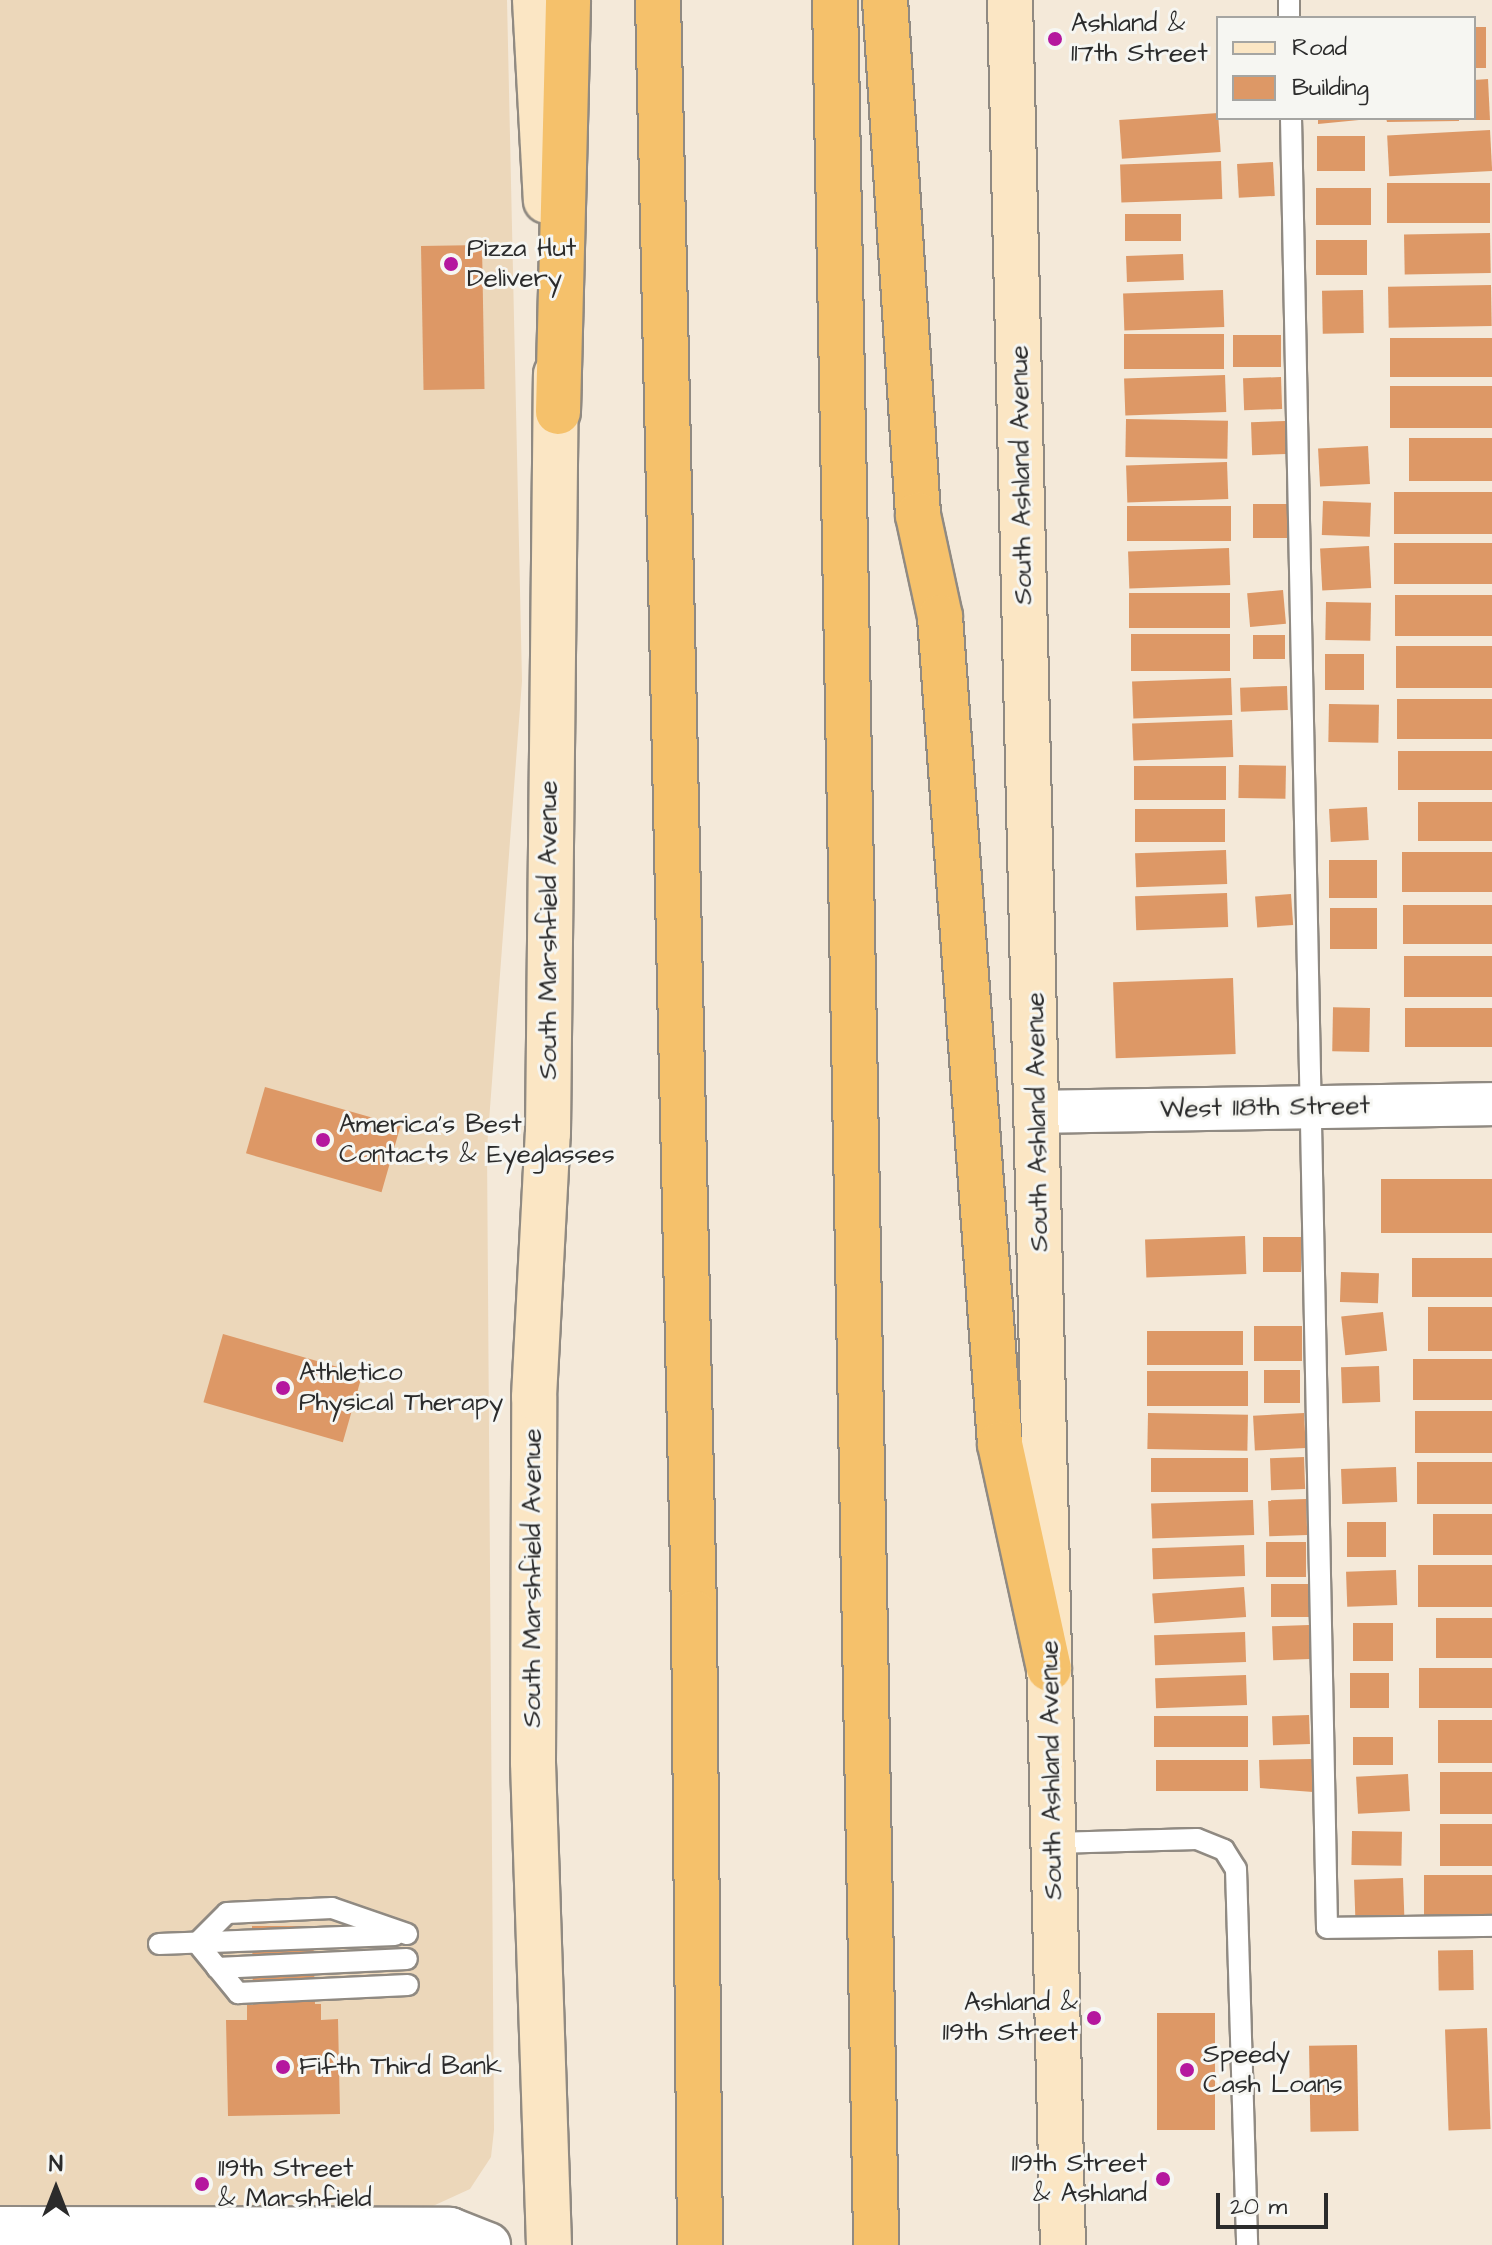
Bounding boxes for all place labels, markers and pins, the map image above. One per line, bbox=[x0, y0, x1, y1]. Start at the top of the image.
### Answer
place label: Ashland & 117th Street bbox=[1071, 8, 1208, 70]
marker: Ashland & 117th Street bbox=[1046, 30, 1064, 48]
place label: Pizza Hut Delivery bbox=[467, 233, 576, 294]
marker: Pizza Hut Delivery bbox=[442, 255, 460, 273]
place label: America's Best Contacts & Eyeglasses bbox=[339, 1109, 615, 1170]
marker: America's Best Contacts & Eyeglasses bbox=[314, 1131, 332, 1149]
place label: Athletico Physical Therapy bbox=[299, 1357, 503, 1418]
marker: Athletico Physical Therapy bbox=[274, 1379, 292, 1397]
place label: Ashland & 119th Street bbox=[943, 1987, 1078, 2048]
marker: Ashland & 119th Street bbox=[1085, 2009, 1103, 2027]
place label: Speedy Cash Loans bbox=[1203, 2039, 1343, 2100]
place label: Fifth Third Bank bbox=[299, 2051, 502, 2083]
marker: Fifth Third Bank bbox=[274, 2058, 292, 2076]
marker: Speedy Cash Loans bbox=[1178, 2061, 1196, 2079]
place label: 119th Street & Ashland bbox=[1012, 2148, 1147, 2210]
place label: 119th Street & Marshfield bbox=[218, 2153, 372, 2214]
marker: 119th Street & Ashland bbox=[1154, 2170, 1172, 2188]
marker: 119th Street & Marshfield bbox=[193, 2175, 211, 2193]

